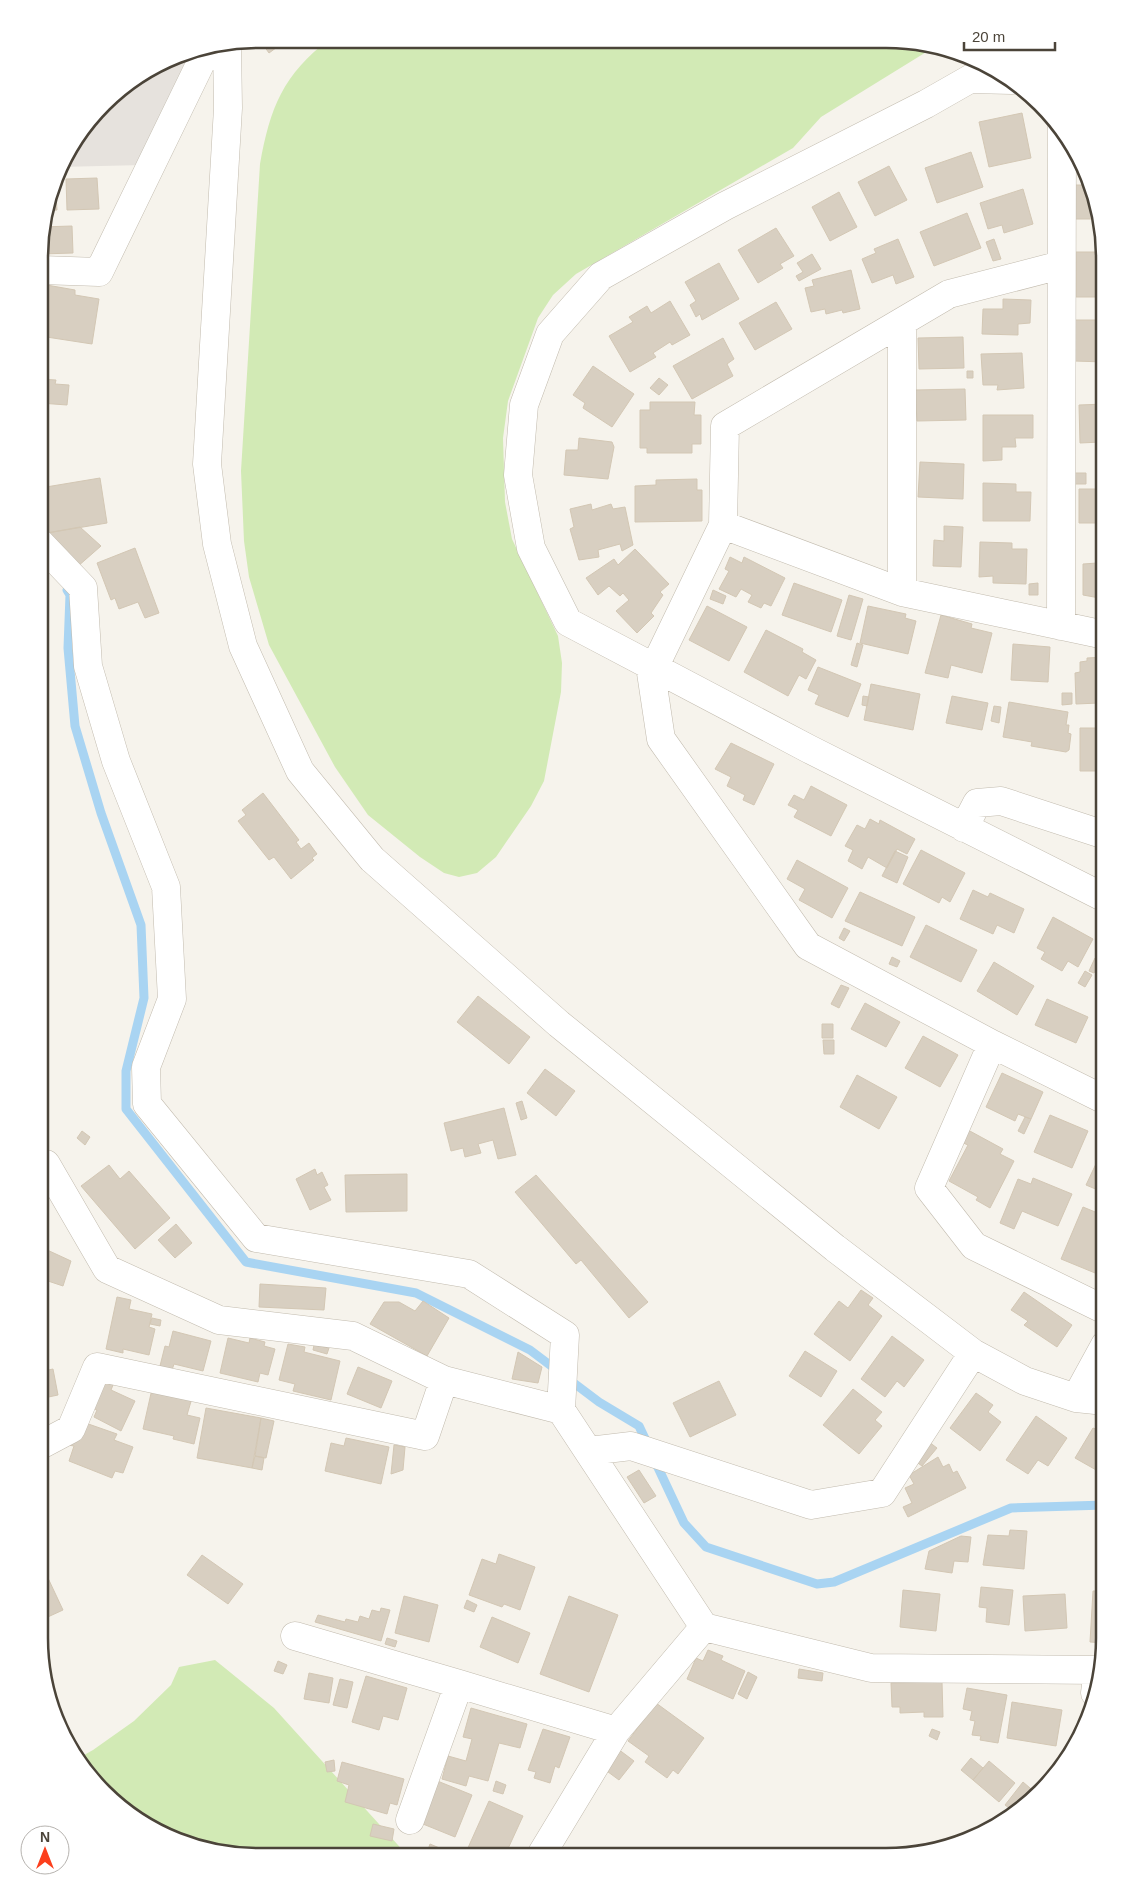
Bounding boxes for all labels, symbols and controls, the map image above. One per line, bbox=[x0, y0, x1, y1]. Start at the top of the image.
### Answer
scale bar bbox=[964, 20, 1055, 52]
text: 20 m bbox=[972, 28, 1005, 45]
north arrow bbox=[20, 1825, 70, 1875]
text: N bbox=[40, 1829, 50, 1845]

